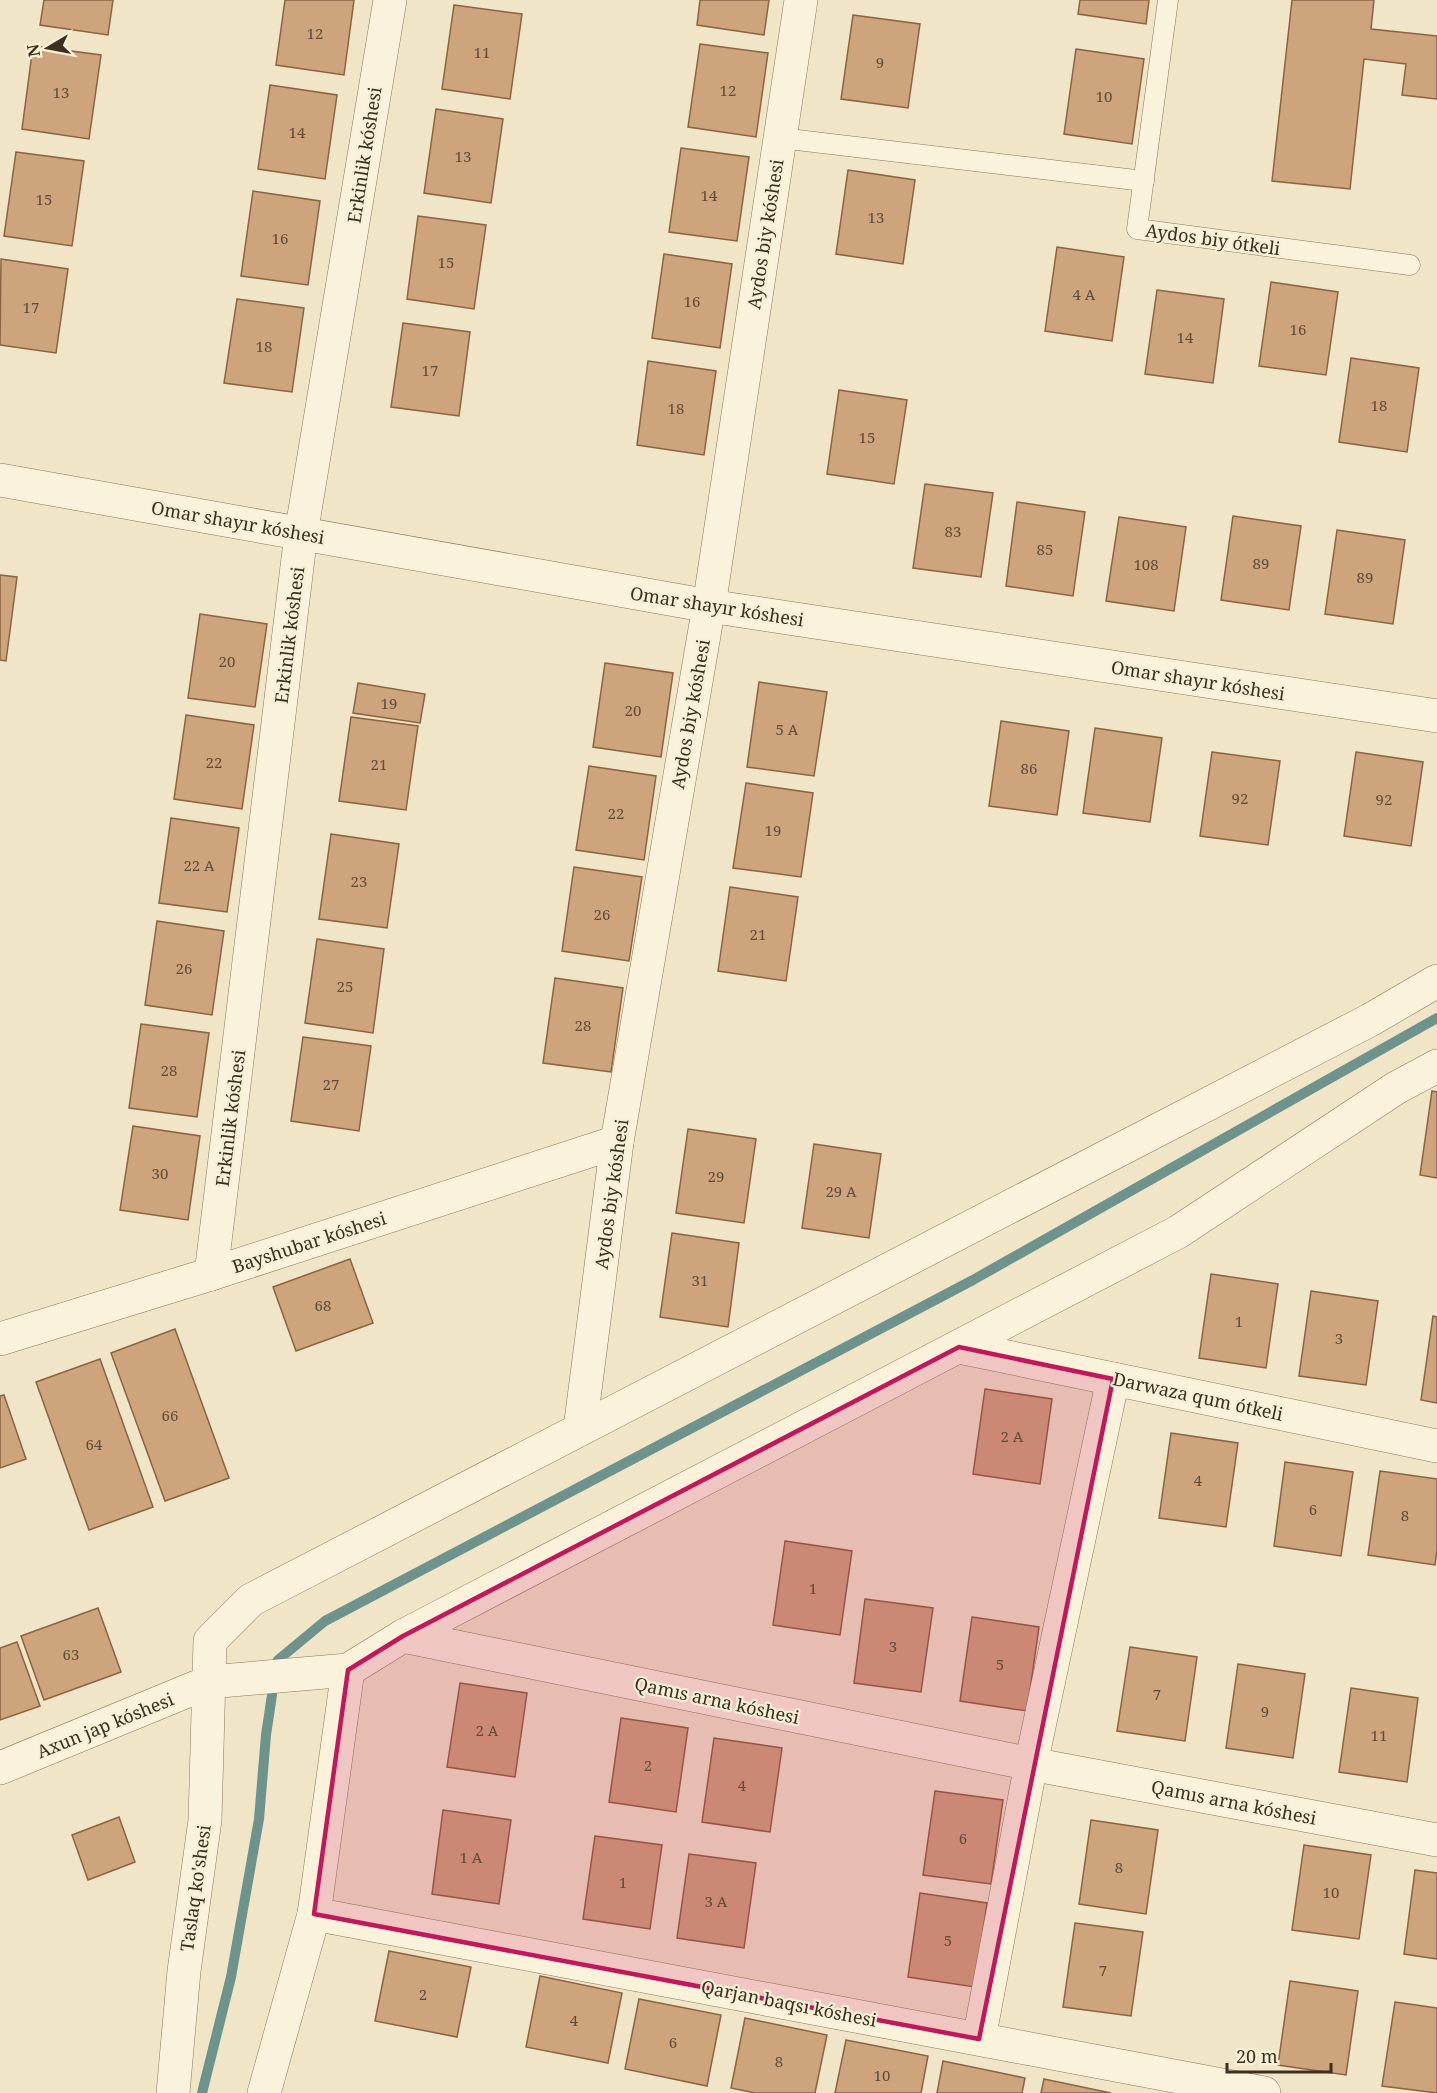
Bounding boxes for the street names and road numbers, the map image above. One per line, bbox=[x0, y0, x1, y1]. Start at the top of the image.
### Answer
street label: Erkinlik kóshesi bbox=[341, 85, 387, 225]
street label: Aydos biy kóshesi bbox=[741, 157, 789, 311]
street label: Aydos biy ótkeli bbox=[1144, 218, 1282, 260]
street label: Omar shayır kóshesi bbox=[149, 495, 327, 549]
street label: Erkinlik kóshesi bbox=[269, 565, 309, 705]
street label: Omar shayır kóshesi bbox=[628, 580, 806, 632]
street label: Aydos biy kóshesi bbox=[665, 637, 715, 791]
street label: Omar shayır kóshesi bbox=[1109, 654, 1287, 706]
street label: Erkinlik kóshesi bbox=[210, 1048, 250, 1188]
street label: Aydos biy kóshesi bbox=[589, 1117, 633, 1271]
street label: Bayshubar kóshesi bbox=[229, 1206, 389, 1278]
street label: Darwaza qum ótkeli bbox=[1111, 1366, 1286, 1426]
street label: Qamıs arna kóshesi bbox=[632, 1671, 802, 1729]
street label: Axun jap kóshesi bbox=[33, 1686, 177, 1763]
street label: Qamıs arna kóshesi bbox=[1149, 1774, 1319, 1830]
street label: Taslaq ko'shesi bbox=[174, 1823, 216, 1953]
street label: Qarjan baqsı kóshesi bbox=[699, 1974, 879, 2032]

